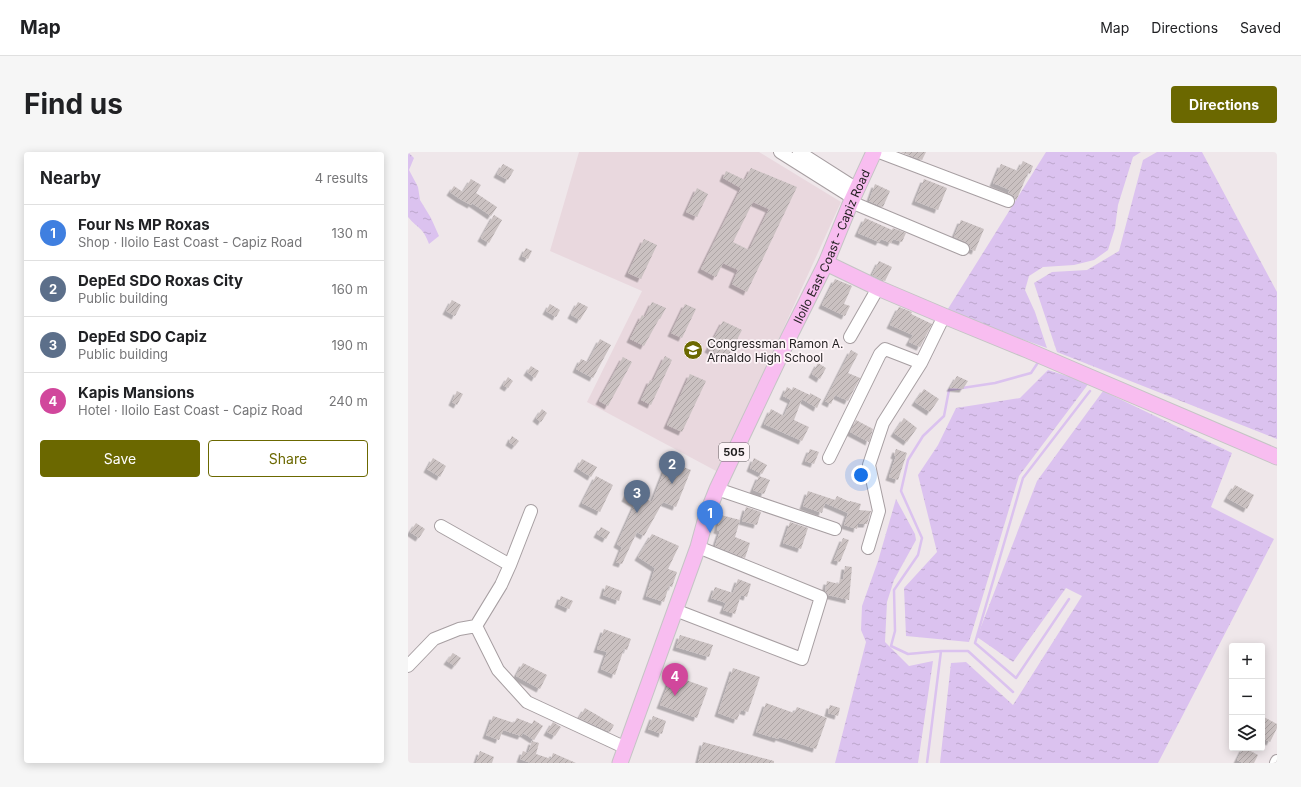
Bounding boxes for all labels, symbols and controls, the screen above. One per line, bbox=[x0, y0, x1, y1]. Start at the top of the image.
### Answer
text: Map bbox=[20, 16, 61, 39]
text: Map bbox=[1100, 19, 1129, 36]
text: Directions bbox=[1151, 19, 1218, 36]
text: Saved bbox=[1240, 19, 1281, 36]
button: Directions bbox=[1171, 86, 1277, 123]
text: Find us bbox=[24, 87, 123, 121]
street label: Iloilo East Coast - Capiz Road bbox=[790, 167, 872, 326]
text: Nearby bbox=[40, 168, 101, 188]
text: 4 results bbox=[315, 170, 368, 186]
text: Four Ns MP Roxas bbox=[78, 215, 210, 234]
text: 1 bbox=[50, 225, 56, 241]
text: 130 m bbox=[331, 225, 368, 241]
text: Shop · Iloilo East Coast - Capiz Road bbox=[78, 234, 302, 250]
text: DepEd SDO Roxas City bbox=[78, 271, 243, 290]
text: 2 bbox=[49, 281, 57, 297]
text: 160 m bbox=[331, 281, 368, 297]
text: Public building bbox=[78, 290, 168, 306]
text: DepEd SDO Capiz bbox=[78, 327, 207, 346]
place label: Congressman Ramon A. Arnaldo High School bbox=[707, 336, 843, 365]
text: 3 bbox=[49, 337, 57, 353]
text: 190 m bbox=[331, 337, 368, 353]
school or university icon: Congressman Ramon A. Arnaldo High School bbox=[682, 339, 704, 361]
text: Public building bbox=[78, 346, 168, 362]
text: Kapis Mansions bbox=[78, 383, 194, 402]
text: 4 bbox=[49, 393, 57, 409]
text: 240 m bbox=[329, 393, 368, 409]
text: Hotel · Iloilo East Coast - Capiz Road bbox=[78, 402, 303, 418]
button: Save bbox=[40, 440, 200, 477]
button: Share bbox=[208, 440, 368, 477]
road number: 505 bbox=[719, 443, 749, 461]
pin: 2 bbox=[659, 451, 685, 484]
your location bbox=[851, 465, 871, 485]
pin: 3 bbox=[624, 480, 650, 513]
pin: 1 bbox=[697, 500, 723, 533]
map controls bbox=[1229, 643, 1265, 751]
button: + bbox=[1229, 643, 1265, 679]
pin: 4 bbox=[662, 663, 688, 696]
button: − bbox=[1229, 679, 1265, 715]
button: layers bbox=[1229, 715, 1265, 751]

